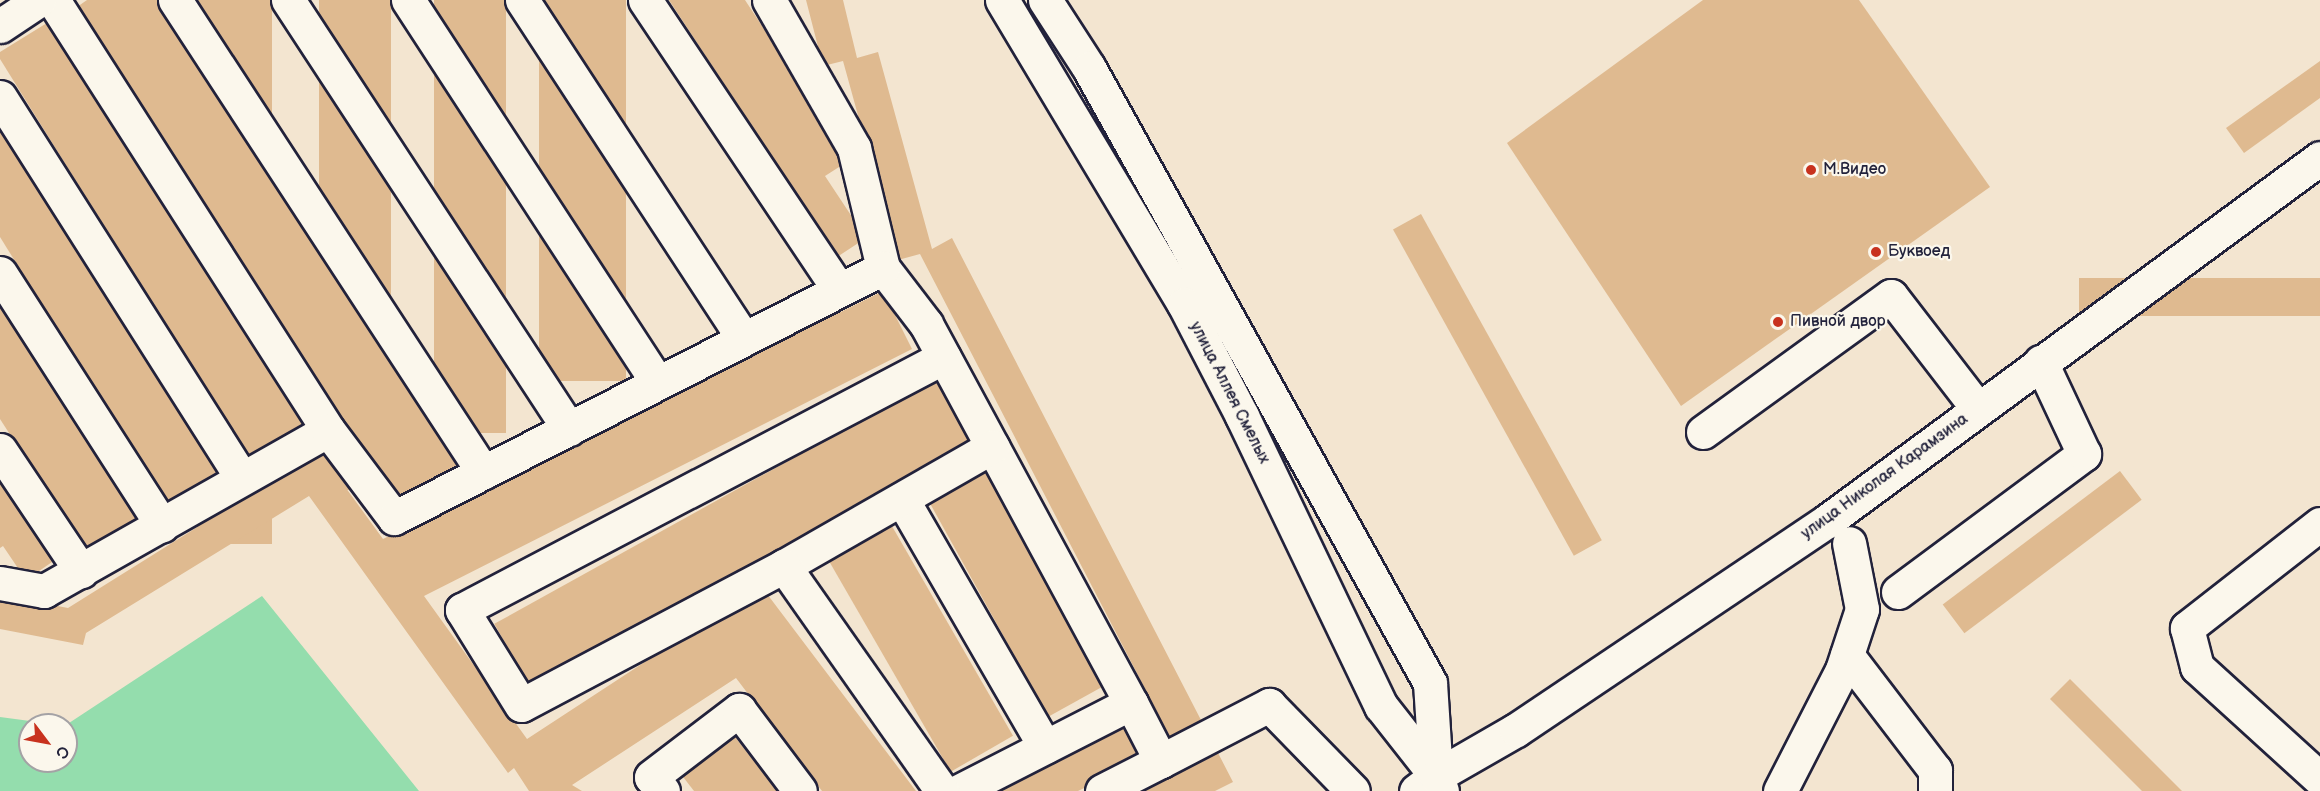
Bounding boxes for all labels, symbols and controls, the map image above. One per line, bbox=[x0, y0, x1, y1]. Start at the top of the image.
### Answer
place label: M.Видео bbox=[1823, 160, 1886, 180]
marker: M.Видео bbox=[1804, 163, 1818, 177]
place label: Буквоед bbox=[1888, 242, 1950, 262]
marker: Буквоед bbox=[1869, 245, 1883, 259]
place label: Пивной двор bbox=[1790, 312, 1886, 332]
marker: Пивной двор bbox=[1771, 315, 1785, 329]
street label: улица Аллея Смелых bbox=[1185, 319, 1273, 467]
street label: улица Николая Карамзина bbox=[1798, 410, 1972, 544]
north arrow bbox=[18, 713, 78, 773]
text: С bbox=[51, 742, 73, 761]

